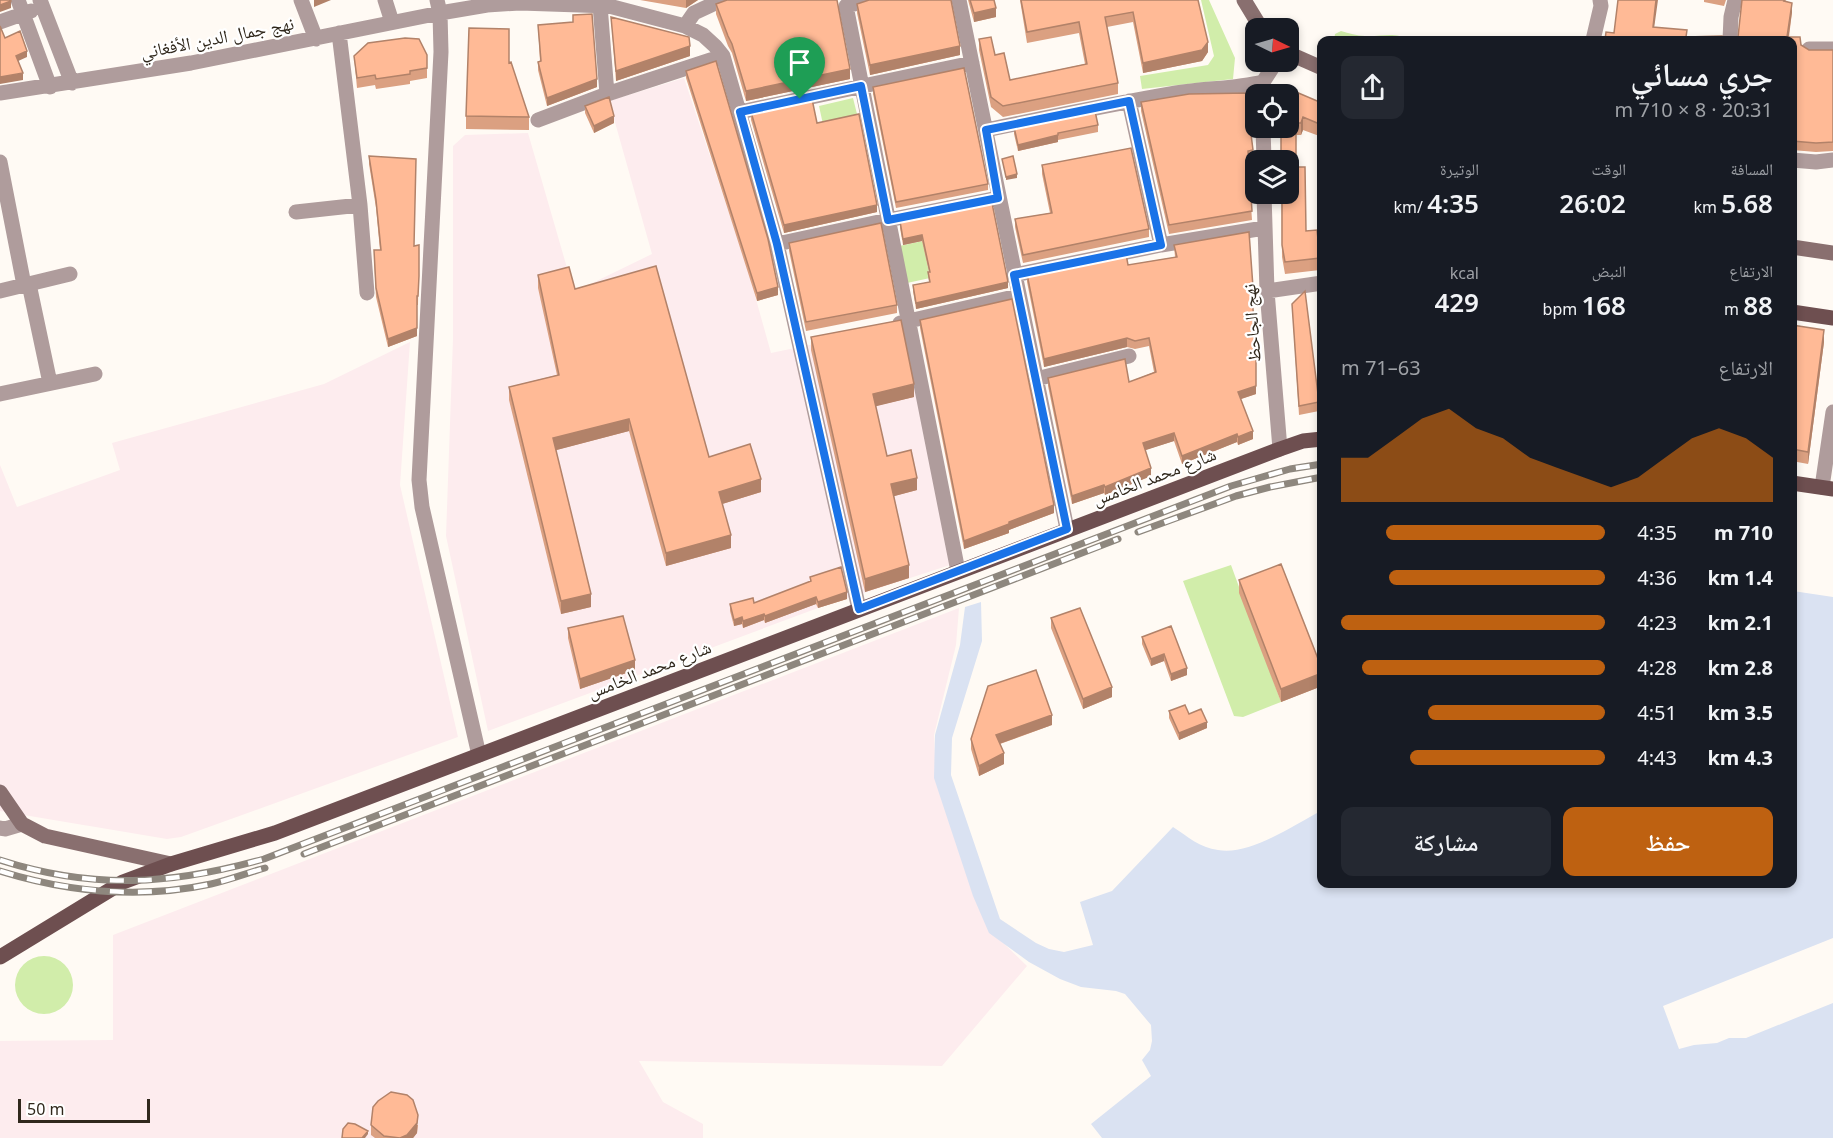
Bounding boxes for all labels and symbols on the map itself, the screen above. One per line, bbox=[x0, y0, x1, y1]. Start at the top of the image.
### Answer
street label: نهج جمال الدين الأفغاني bbox=[138, 10, 296, 67]
north arrow bbox=[1245, 18, 1299, 72]
pin bbox=[774, 37, 825, 99]
street label: نهج الجاحظ bbox=[1236, 283, 1267, 363]
street label: شارع محمد الخامس bbox=[1089, 441, 1219, 511]
street label: شارع محمد الخامس bbox=[584, 634, 714, 704]
scale bar bbox=[18, 1096, 150, 1124]

